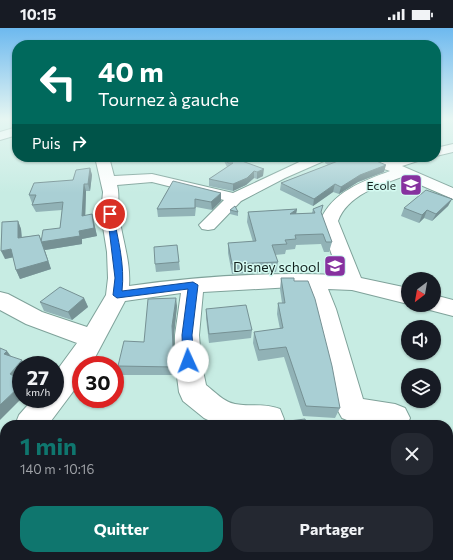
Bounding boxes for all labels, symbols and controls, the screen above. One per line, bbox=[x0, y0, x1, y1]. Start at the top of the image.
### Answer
text: 10:15 bbox=[20, 5, 56, 23]
text: 40 m bbox=[98, 54, 164, 88]
icon: left bbox=[32, 56, 84, 108]
text: Tournez à gauche bbox=[98, 88, 239, 110]
icon: right bbox=[68, 132, 90, 154]
text: Puis bbox=[32, 134, 60, 152]
school or university icon: Ecole bbox=[398, 172, 424, 198]
place label: Ecole bbox=[366, 178, 396, 192]
pin bbox=[93, 197, 127, 231]
icon: arrive bbox=[99, 203, 121, 225]
school or university icon: Disney school bbox=[322, 253, 348, 279]
place label: Disney school bbox=[233, 258, 320, 275]
north arrow bbox=[401, 272, 441, 312]
map controls bbox=[401, 272, 441, 408]
button: sound bbox=[401, 320, 441, 360]
position arrow bbox=[167, 340, 209, 382]
speed limit sign: 30 bbox=[72, 356, 124, 408]
text: 27 bbox=[27, 365, 49, 389]
button: layers bbox=[401, 368, 441, 408]
text: km/h bbox=[26, 386, 50, 398]
text: 1 min bbox=[20, 431, 77, 460]
button: close bbox=[391, 433, 433, 475]
text: 140 m · 10:16 bbox=[20, 461, 94, 477]
button: Quitter bbox=[20, 506, 223, 552]
button: Partager bbox=[231, 506, 433, 552]

